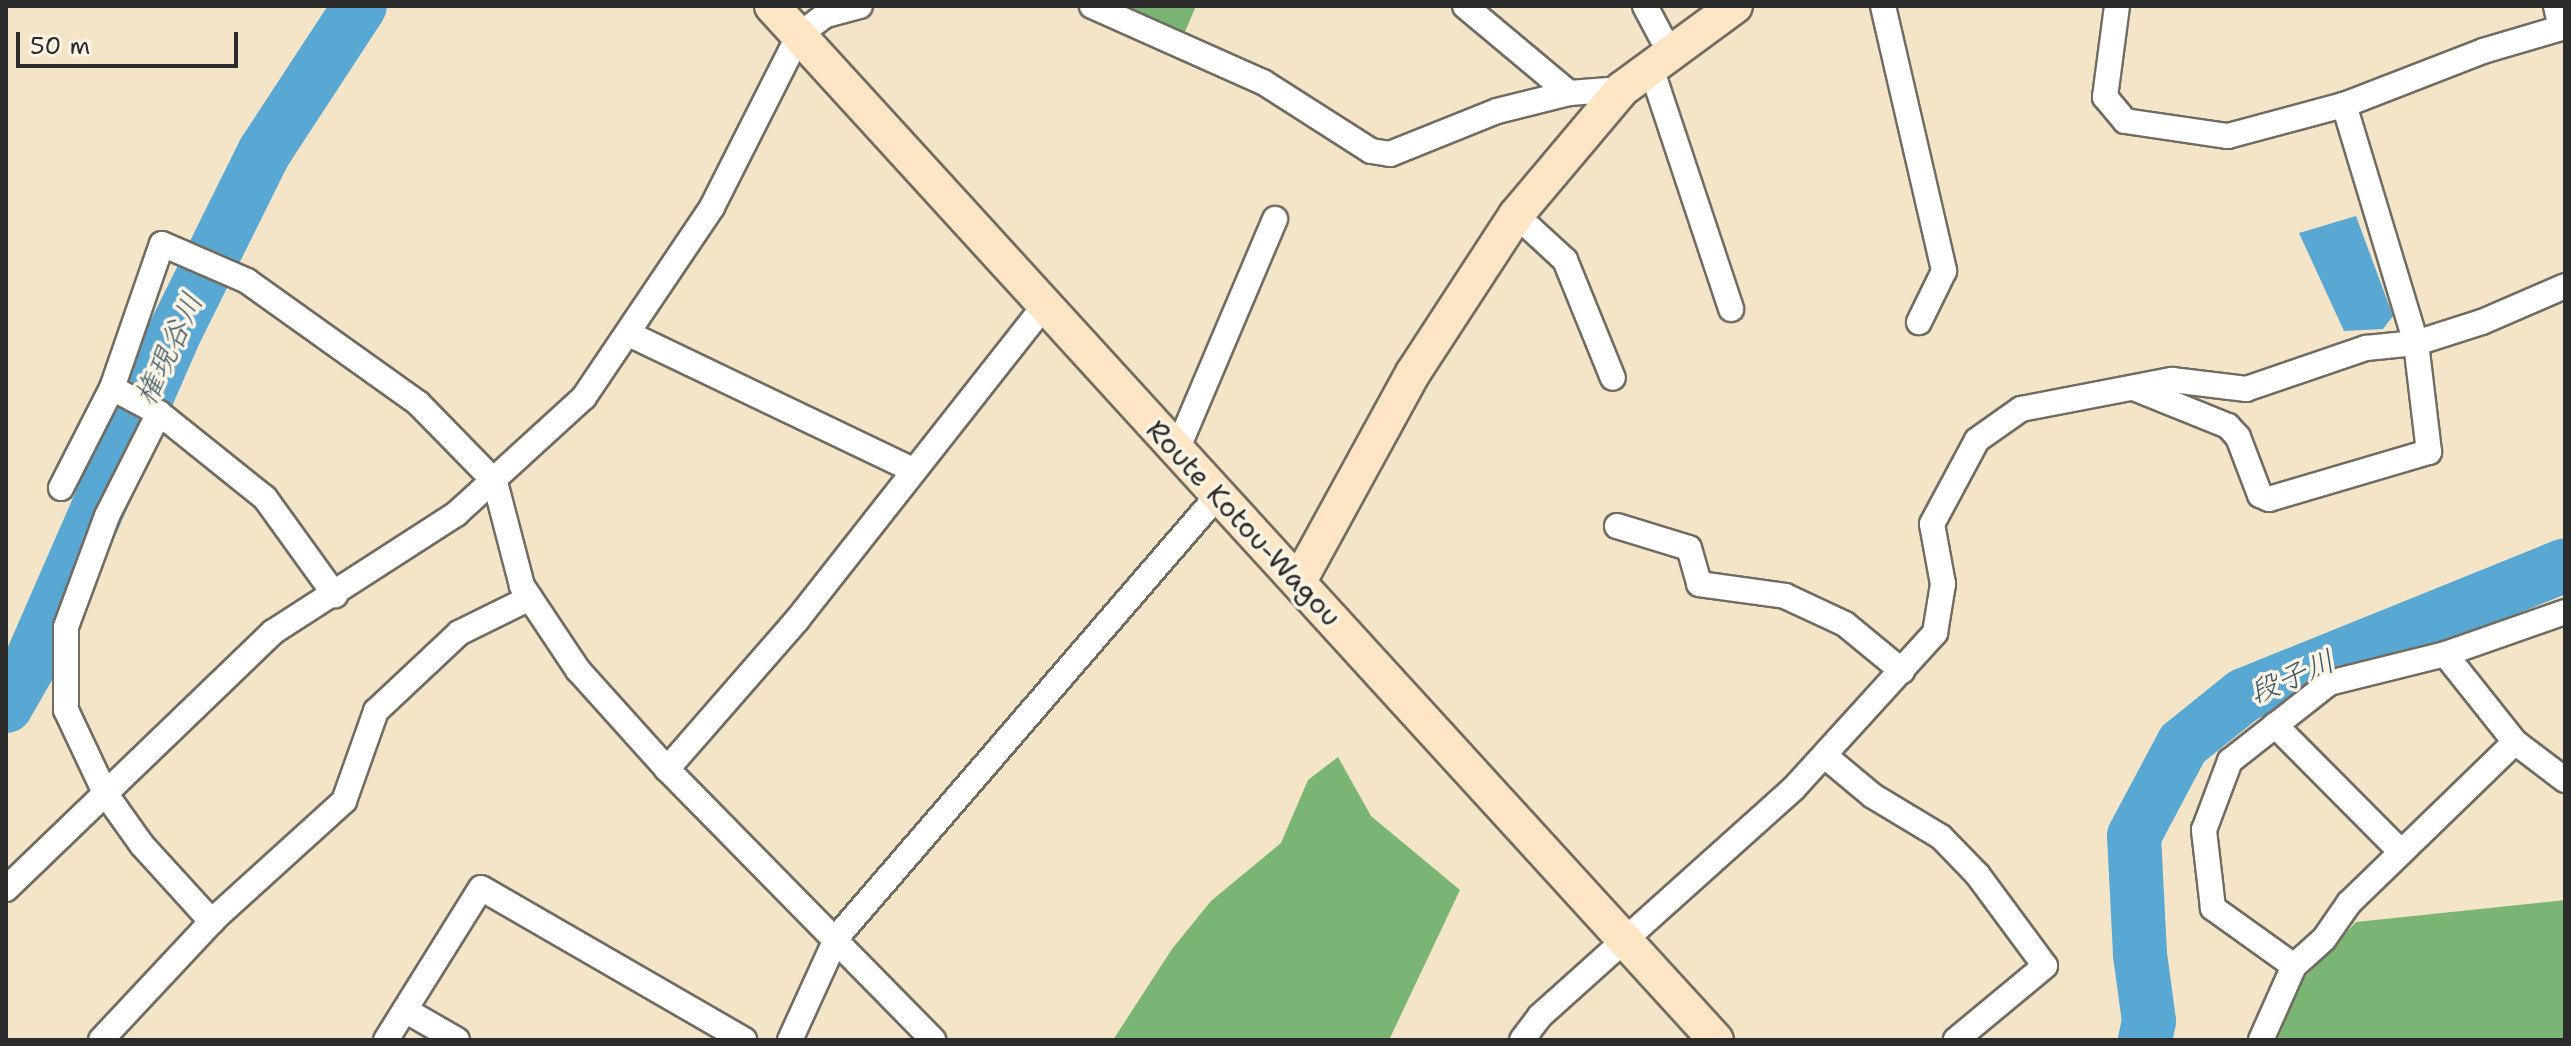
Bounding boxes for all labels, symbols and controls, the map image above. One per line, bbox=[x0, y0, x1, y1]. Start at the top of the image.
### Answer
scale bar bbox=[20, 16, 242, 66]
text: 50 m bbox=[30, 30, 90, 62]
water label: 権現谷川 bbox=[127, 287, 211, 411]
street label: Route Kotou-Wagou bbox=[1140, 413, 1348, 633]
water label: 段子川 bbox=[2244, 643, 2340, 711]

